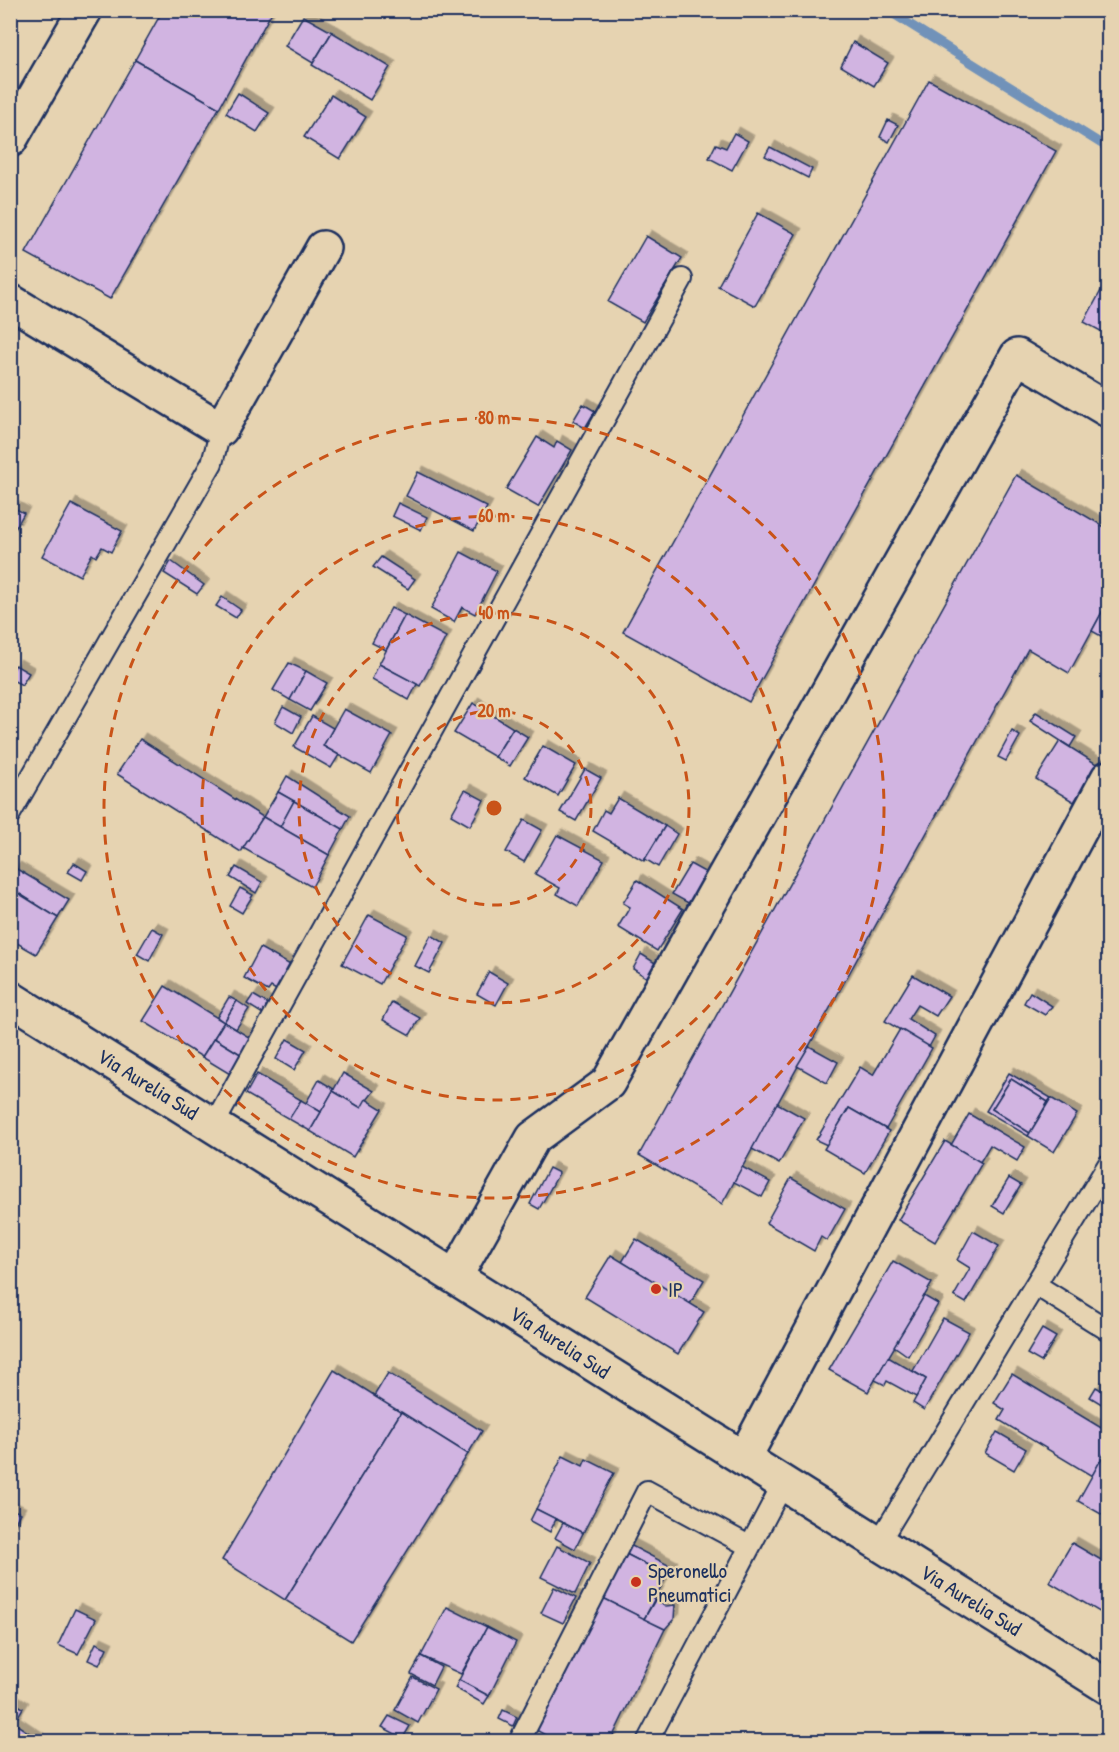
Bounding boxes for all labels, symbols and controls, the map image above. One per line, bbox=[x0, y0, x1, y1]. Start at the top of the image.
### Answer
text: 80 m bbox=[478, 405, 510, 430]
text: 60 m bbox=[478, 503, 510, 528]
text: 40 m bbox=[478, 600, 510, 625]
text: 20 m bbox=[478, 698, 510, 723]
centre of rings bbox=[484, 798, 504, 818]
street label: Via Aurelia Sud bbox=[92, 1041, 204, 1127]
place label: IP bbox=[668, 1275, 683, 1304]
marker: IP bbox=[649, 1282, 663, 1296]
street label: Via Aurelia Sud bbox=[504, 1299, 616, 1385]
place label: Speronello Pneumatici bbox=[648, 1556, 732, 1609]
street label: Via Aurelia Sud bbox=[915, 1557, 1027, 1643]
marker: Speronello Pneumatici bbox=[629, 1575, 643, 1589]

